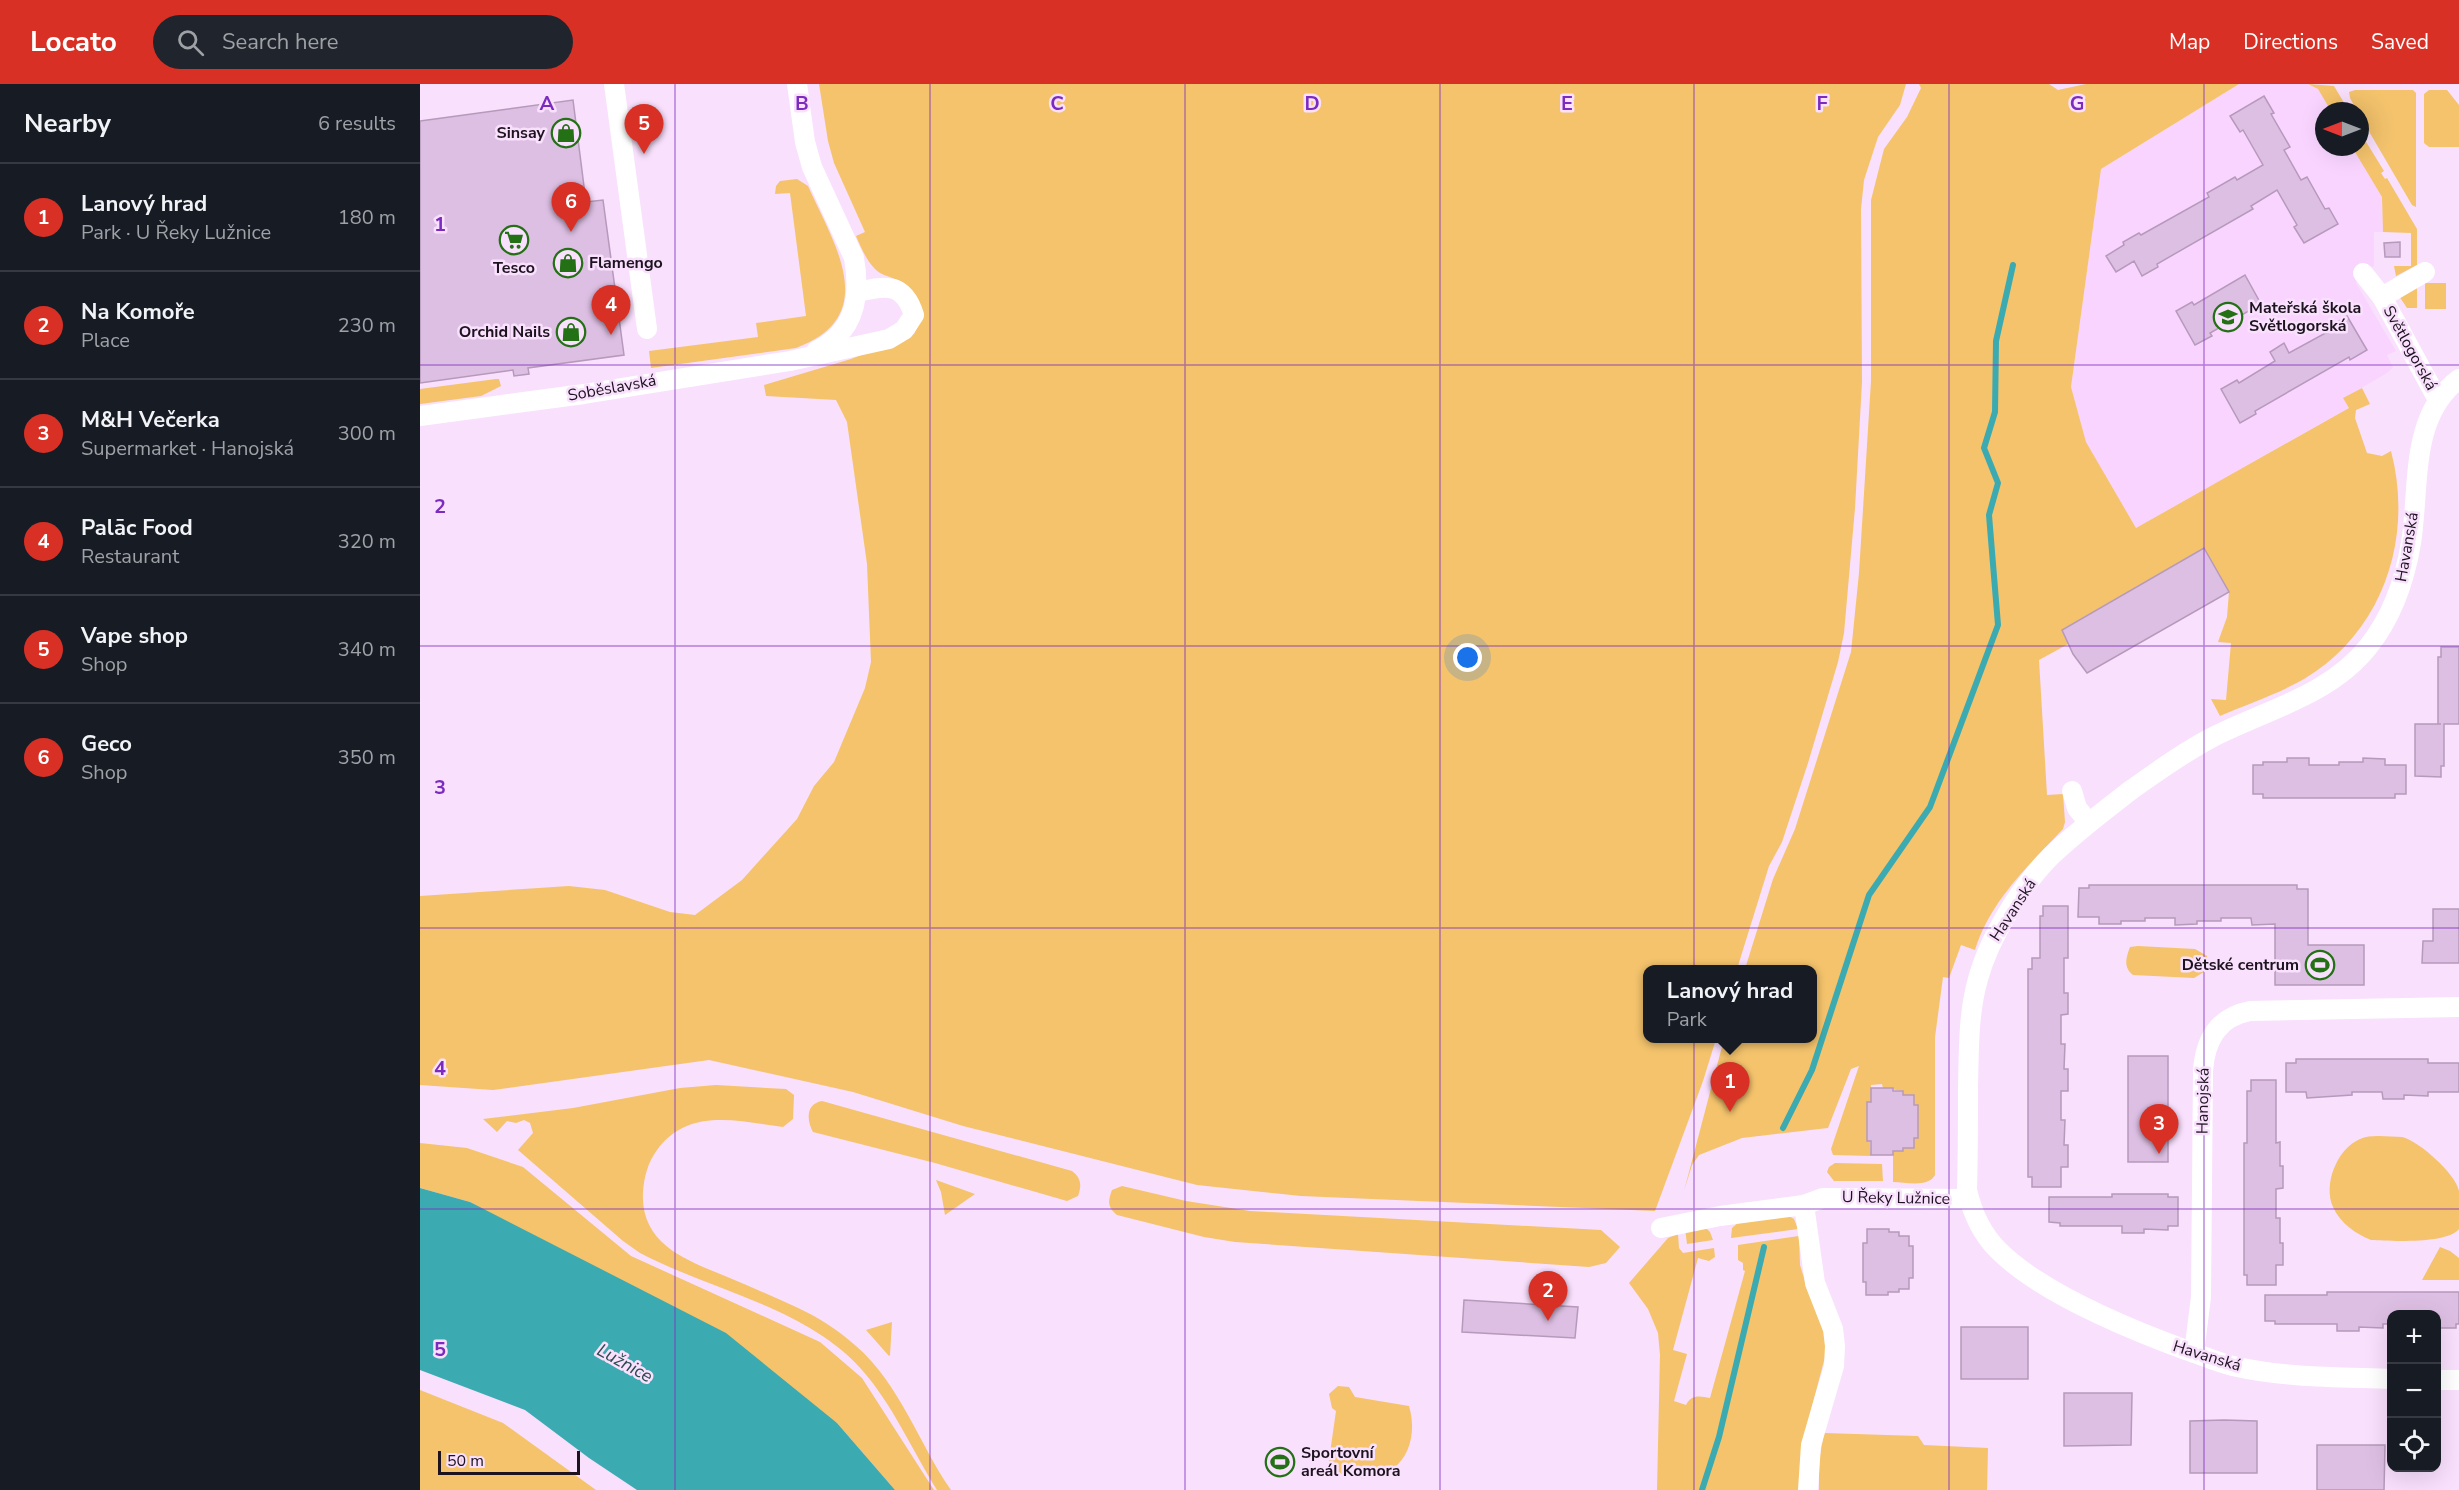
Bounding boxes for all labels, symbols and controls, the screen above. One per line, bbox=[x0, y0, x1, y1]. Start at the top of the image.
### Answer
search box bbox=[153, 15, 573, 69]
text: Locato bbox=[30, 23, 117, 61]
icon: search bbox=[174, 26, 207, 59]
text: Search here bbox=[222, 27, 339, 57]
text: Map bbox=[2169, 28, 2210, 56]
text: Directions bbox=[2243, 28, 2338, 56]
text: Saved bbox=[2371, 28, 2429, 56]
text: A bbox=[540, 90, 555, 117]
text: B bbox=[795, 90, 809, 117]
text: C bbox=[1050, 90, 1064, 117]
text: D bbox=[1304, 90, 1320, 117]
text: E bbox=[1561, 90, 1573, 117]
text: F bbox=[1816, 90, 1828, 117]
text: G bbox=[2070, 90, 2084, 117]
north arrow bbox=[2315, 102, 2369, 156]
pin: 5 bbox=[624, 104, 664, 154]
text: Nearby bbox=[24, 106, 111, 141]
text: 6 results bbox=[318, 110, 396, 137]
shop icon: Sinsay bbox=[550, 117, 582, 149]
place label: Sinsay bbox=[497, 122, 546, 144]
pin: 6 bbox=[552, 182, 590, 232]
text: Lanový hrad bbox=[81, 189, 207, 219]
text: 1 bbox=[38, 204, 50, 231]
text: 180 m bbox=[338, 204, 396, 231]
text: 1 bbox=[434, 211, 446, 238]
text: Park · U Řeky Lužnice bbox=[81, 219, 271, 246]
supermarket icon: Tesco bbox=[498, 224, 530, 256]
shop icon: Flamengo bbox=[552, 247, 584, 279]
place label: Flamengo bbox=[589, 252, 663, 274]
place label: Tesco bbox=[493, 257, 535, 279]
pin: 4 bbox=[592, 286, 630, 335]
text: Na Komoře bbox=[81, 297, 195, 327]
place label: Mateřská škola Světlogorská bbox=[2249, 297, 2361, 337]
school or university icon: Mateřská škola Světlogorská bbox=[2212, 301, 2244, 333]
street label: Světlogorská bbox=[2378, 302, 2442, 394]
text: 2 bbox=[38, 312, 50, 339]
text: 230 m bbox=[338, 312, 396, 339]
shop icon: Orchid Nails bbox=[555, 316, 587, 348]
place label: Orchid Nails bbox=[459, 321, 550, 343]
text: Place bbox=[81, 327, 130, 354]
street label: Soběslavská bbox=[566, 369, 658, 407]
text: M&H Večerka bbox=[81, 405, 220, 435]
text: 3 bbox=[38, 420, 50, 447]
text: 300 m bbox=[338, 420, 396, 447]
text: Supermarket · Hanojská bbox=[81, 435, 294, 462]
text: 2 bbox=[434, 493, 446, 520]
street label: Havanská bbox=[2390, 510, 2424, 584]
text: Palāc Food bbox=[81, 513, 193, 543]
text: 4 bbox=[38, 528, 50, 555]
text: 320 m bbox=[338, 528, 396, 555]
text: Restaurant bbox=[81, 543, 179, 570]
text: Vape shop bbox=[81, 621, 188, 651]
text: 5 bbox=[38, 636, 50, 663]
text: 340 m bbox=[338, 636, 396, 663]
your location bbox=[1453, 643, 1482, 672]
text: Shop bbox=[81, 651, 127, 678]
text: Geco bbox=[81, 729, 132, 759]
text: 6 bbox=[38, 744, 50, 771]
text: 350 m bbox=[338, 744, 396, 771]
text: Shop bbox=[81, 759, 127, 786]
text: 3 bbox=[434, 774, 446, 801]
street label: Havanská bbox=[1985, 875, 2041, 945]
sports icon: Dětské centrum bbox=[2304, 949, 2336, 981]
place label: Dětské centrum bbox=[2182, 954, 2299, 976]
popup bbox=[1643, 965, 1817, 1043]
text: Lanový hrad bbox=[1667, 976, 1793, 1006]
text: Park bbox=[1667, 1006, 1707, 1033]
text: 4 bbox=[434, 1055, 446, 1082]
pin: 1 bbox=[1710, 1062, 1750, 1112]
street label: Hanojská bbox=[2191, 1068, 2215, 1134]
pin: 3 bbox=[2140, 1104, 2178, 1154]
street label: U Řeky Lužnice bbox=[1842, 1186, 1950, 1210]
pin: 2 bbox=[1528, 1272, 1568, 1321]
map controls bbox=[2387, 1310, 2441, 1472]
button: + bbox=[2387, 1310, 2441, 1364]
street label: Havanská bbox=[2170, 1335, 2244, 1377]
text: 5 bbox=[434, 1336, 446, 1363]
water label: Lužnice bbox=[593, 1338, 657, 1388]
button: − bbox=[2387, 1364, 2441, 1418]
button: locate bbox=[2387, 1418, 2441, 1472]
place label: Sportovní areál Komora bbox=[1301, 1442, 1401, 1482]
sports icon: Sportovní areál Komora bbox=[1264, 1446, 1296, 1478]
scale bar bbox=[438, 1448, 580, 1476]
text: 50 m bbox=[447, 1450, 484, 1472]

